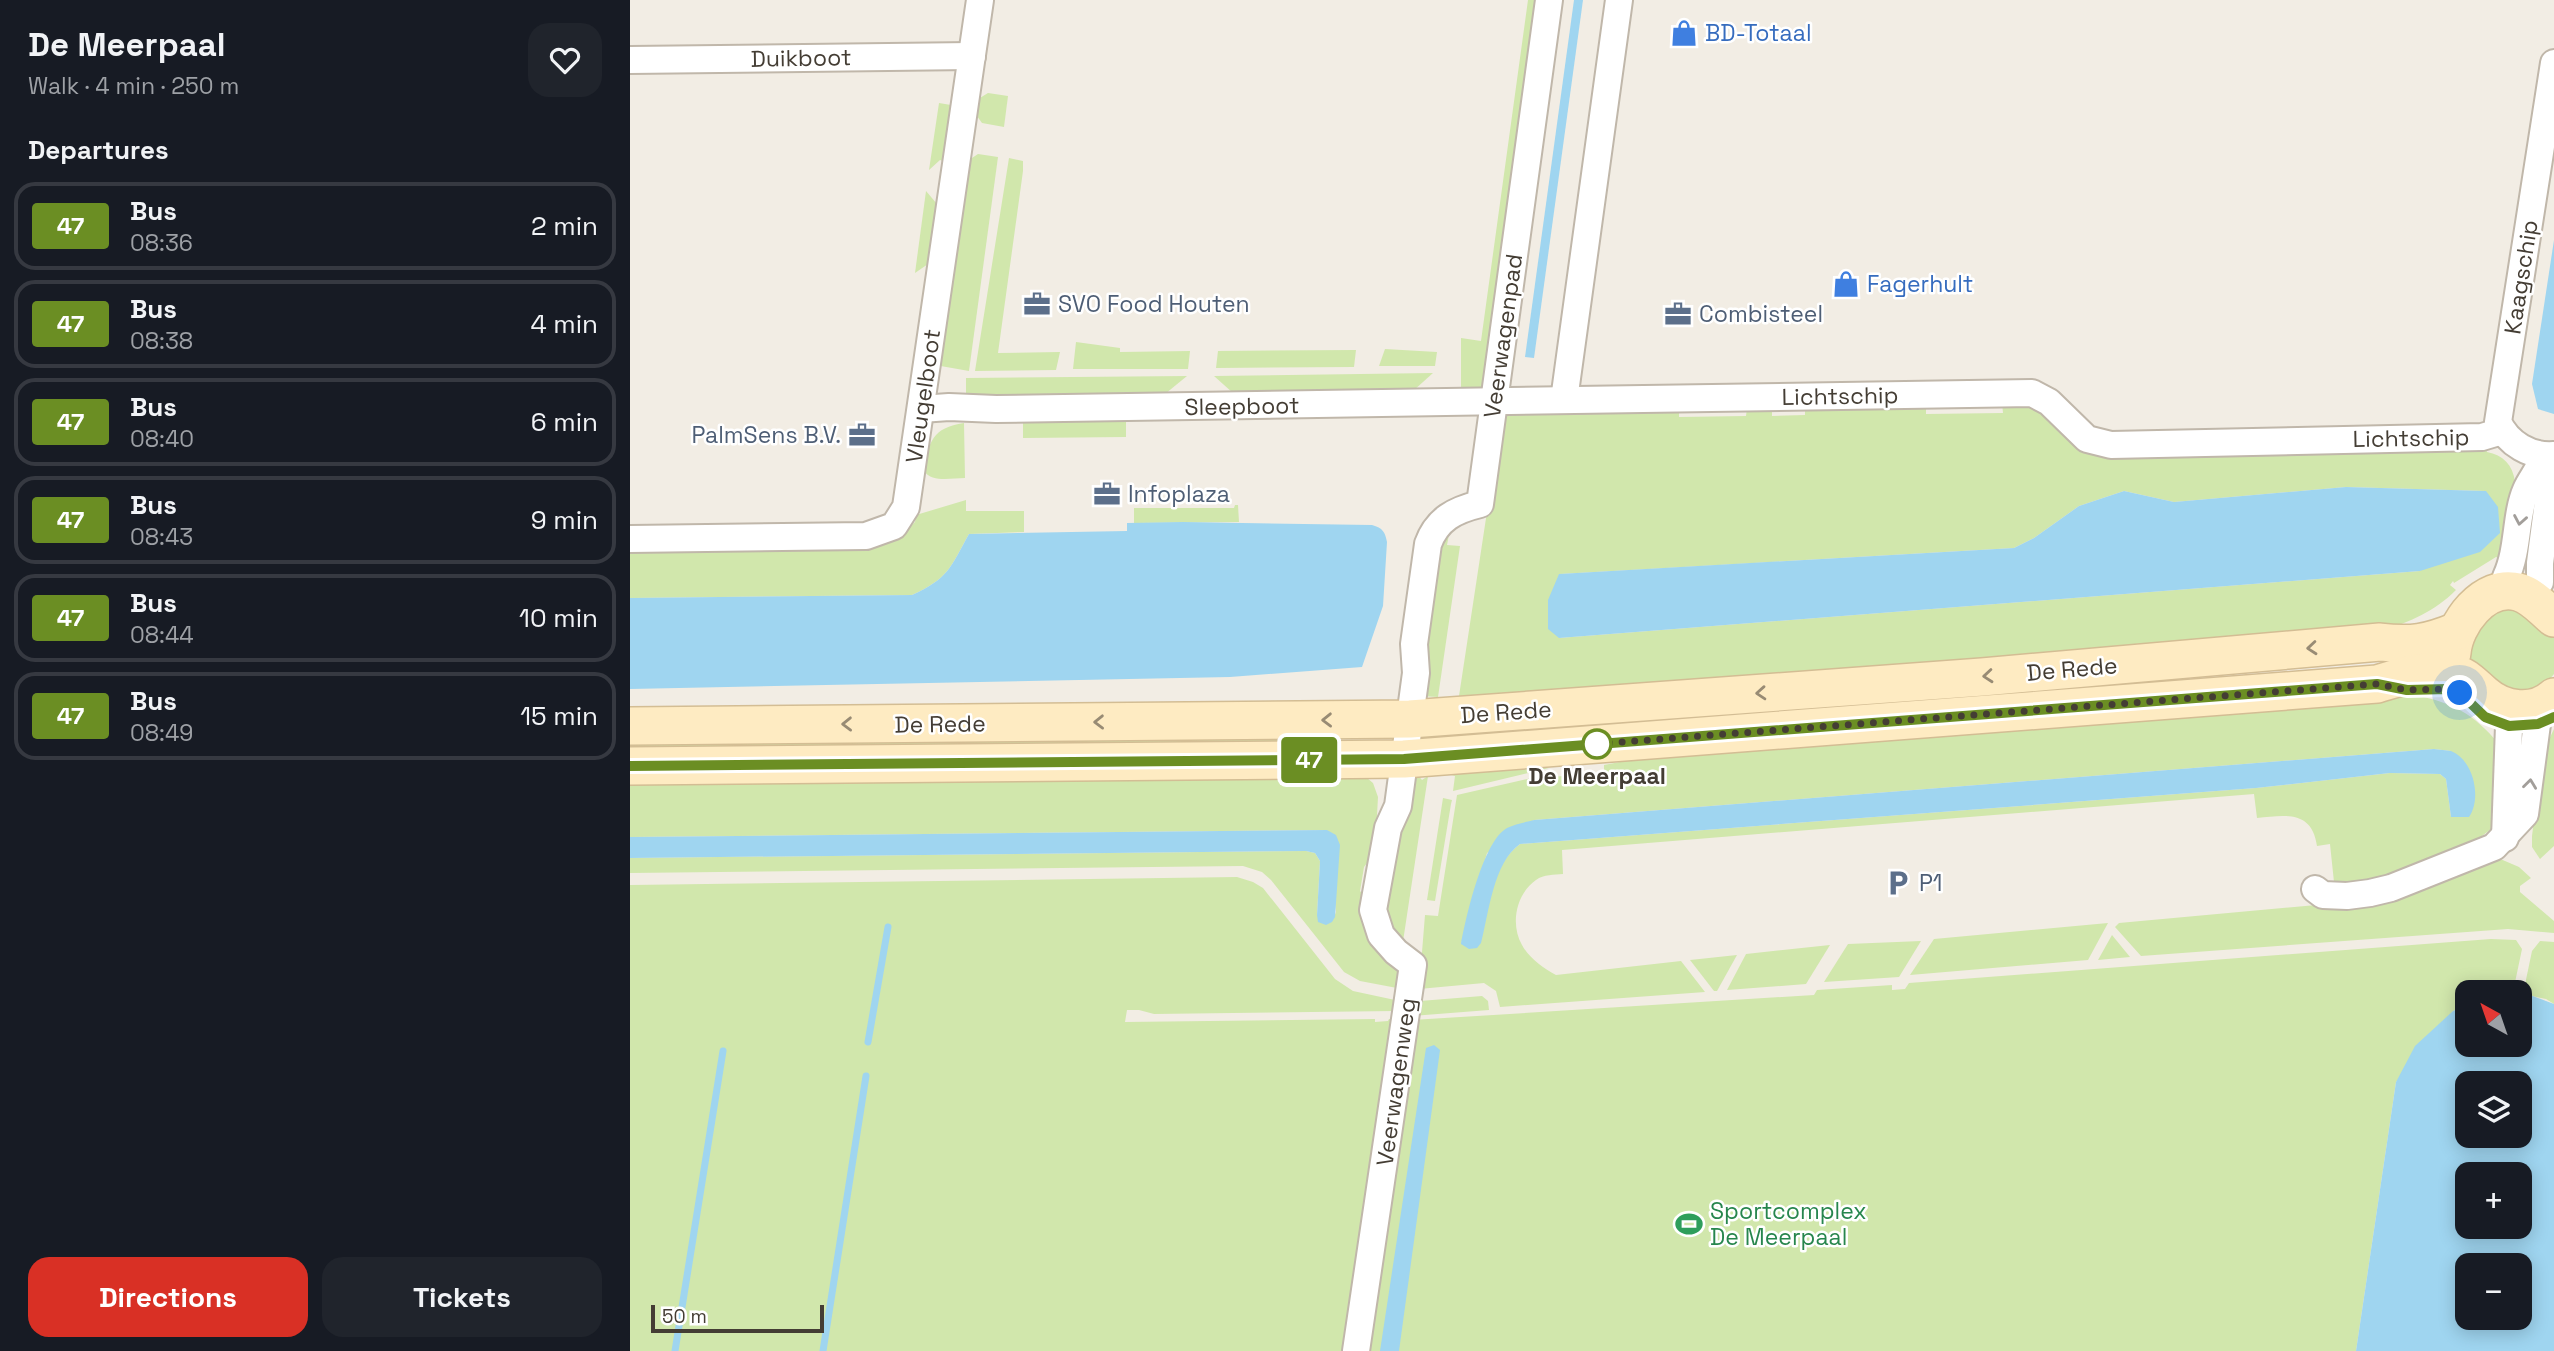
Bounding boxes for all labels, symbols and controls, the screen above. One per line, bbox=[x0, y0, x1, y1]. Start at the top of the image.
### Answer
shop icon: BD-Totaal bbox=[1669, 18, 1699, 48]
place label: BD-Totaal bbox=[1705, 18, 1812, 48]
button: heart bbox=[528, 23, 602, 97]
text: De Meerpaal bbox=[28, 24, 226, 66]
street label: Duikboot bbox=[750, 42, 852, 74]
text: Walk · 4 min · 250 m bbox=[28, 71, 239, 101]
text: Departures bbox=[28, 133, 169, 167]
text: Bus bbox=[130, 194, 177, 228]
text: 2 min bbox=[531, 209, 598, 243]
text: 47 bbox=[57, 210, 84, 241]
street label: Kaagschip bbox=[2497, 218, 2545, 336]
text: 08:36 bbox=[130, 228, 193, 258]
street label: Veerwagenpad bbox=[1477, 252, 1529, 420]
shop icon: Fagerhult bbox=[1831, 269, 1861, 299]
place label: Fagerhult bbox=[1867, 269, 1973, 299]
office icon: SVO Food Houten bbox=[1022, 289, 1052, 319]
place label: SVO Food Houten bbox=[1058, 289, 1250, 319]
text: Bus bbox=[130, 292, 177, 326]
office icon: Combisteel bbox=[1663, 299, 1693, 329]
place label: Combisteel bbox=[1699, 299, 1823, 329]
text: 4 min bbox=[530, 307, 598, 341]
text: 47 bbox=[57, 308, 84, 339]
text: 08:38 bbox=[130, 326, 193, 356]
street label: Vleugelboot bbox=[899, 327, 947, 465]
street label: Lichtschip bbox=[1781, 380, 1899, 412]
text: Bus bbox=[130, 390, 177, 424]
street label: Sleepboot bbox=[1184, 390, 1300, 422]
text: 6 min bbox=[531, 405, 598, 439]
text: 47 bbox=[57, 406, 84, 437]
place label: PalmSens B.V. bbox=[691, 420, 841, 450]
office icon: PalmSens B.V. bbox=[847, 420, 877, 450]
street label: Lichtschip bbox=[2352, 422, 2470, 454]
text: 08:40 bbox=[130, 424, 194, 454]
office icon: Infoplaza bbox=[1092, 479, 1122, 509]
place label: Infoplaza bbox=[1128, 479, 1230, 509]
text: Bus bbox=[130, 488, 177, 522]
text: 9 min bbox=[531, 503, 598, 537]
text: 47 bbox=[57, 504, 84, 535]
one-way arrow bbox=[2513, 514, 2528, 526]
text: 08:43 bbox=[130, 522, 193, 552]
text: Bus bbox=[130, 586, 177, 620]
text: 10 min bbox=[519, 601, 598, 635]
text: 47 bbox=[57, 602, 84, 633]
text: 08:44 bbox=[130, 620, 194, 650]
one-way arrow bbox=[2306, 640, 2317, 655]
street label: De Rede bbox=[2025, 650, 2119, 688]
one-way arrow bbox=[1982, 668, 1993, 683]
your location bbox=[2442, 675, 2477, 710]
text: Bus bbox=[130, 684, 177, 718]
one-way arrow bbox=[1755, 685, 1766, 700]
street label: De Rede bbox=[1459, 694, 1553, 730]
text: 15 min bbox=[520, 699, 598, 733]
text: 47 bbox=[57, 700, 84, 731]
street label: De Rede bbox=[894, 708, 986, 740]
one-way arrow bbox=[1321, 712, 1331, 728]
one-way arrow bbox=[1093, 714, 1104, 730]
one-way arrow bbox=[841, 717, 852, 732]
text: 08:49 bbox=[130, 718, 193, 748]
marker: De Meerpaal bbox=[1582, 729, 1612, 759]
line badge: 47 bbox=[1278, 737, 1340, 783]
text: 47 bbox=[1295, 744, 1323, 775]
place label: De Meerpaal bbox=[1528, 761, 1666, 791]
one-way arrow bbox=[2523, 778, 2538, 790]
parking icon: P1 bbox=[1883, 868, 1913, 898]
place label: P1 bbox=[1919, 868, 1942, 898]
north arrow bbox=[2455, 980, 2532, 1057]
map controls bbox=[2455, 980, 2532, 1330]
street label: Veerwagenweg bbox=[1369, 996, 1423, 1168]
button: layers bbox=[2455, 1071, 2532, 1148]
button: + bbox=[2455, 1162, 2532, 1239]
place label: Sportcomplex De Meerpaal bbox=[1710, 1196, 1867, 1252]
sports icon: Sportcomplex De Meerpaal bbox=[1674, 1209, 1704, 1239]
button: − bbox=[2455, 1253, 2532, 1330]
button: Directions bbox=[28, 1257, 308, 1337]
button: Tickets bbox=[322, 1257, 602, 1337]
scale bar bbox=[651, 1302, 824, 1334]
text: 50 m bbox=[662, 1304, 707, 1329]

